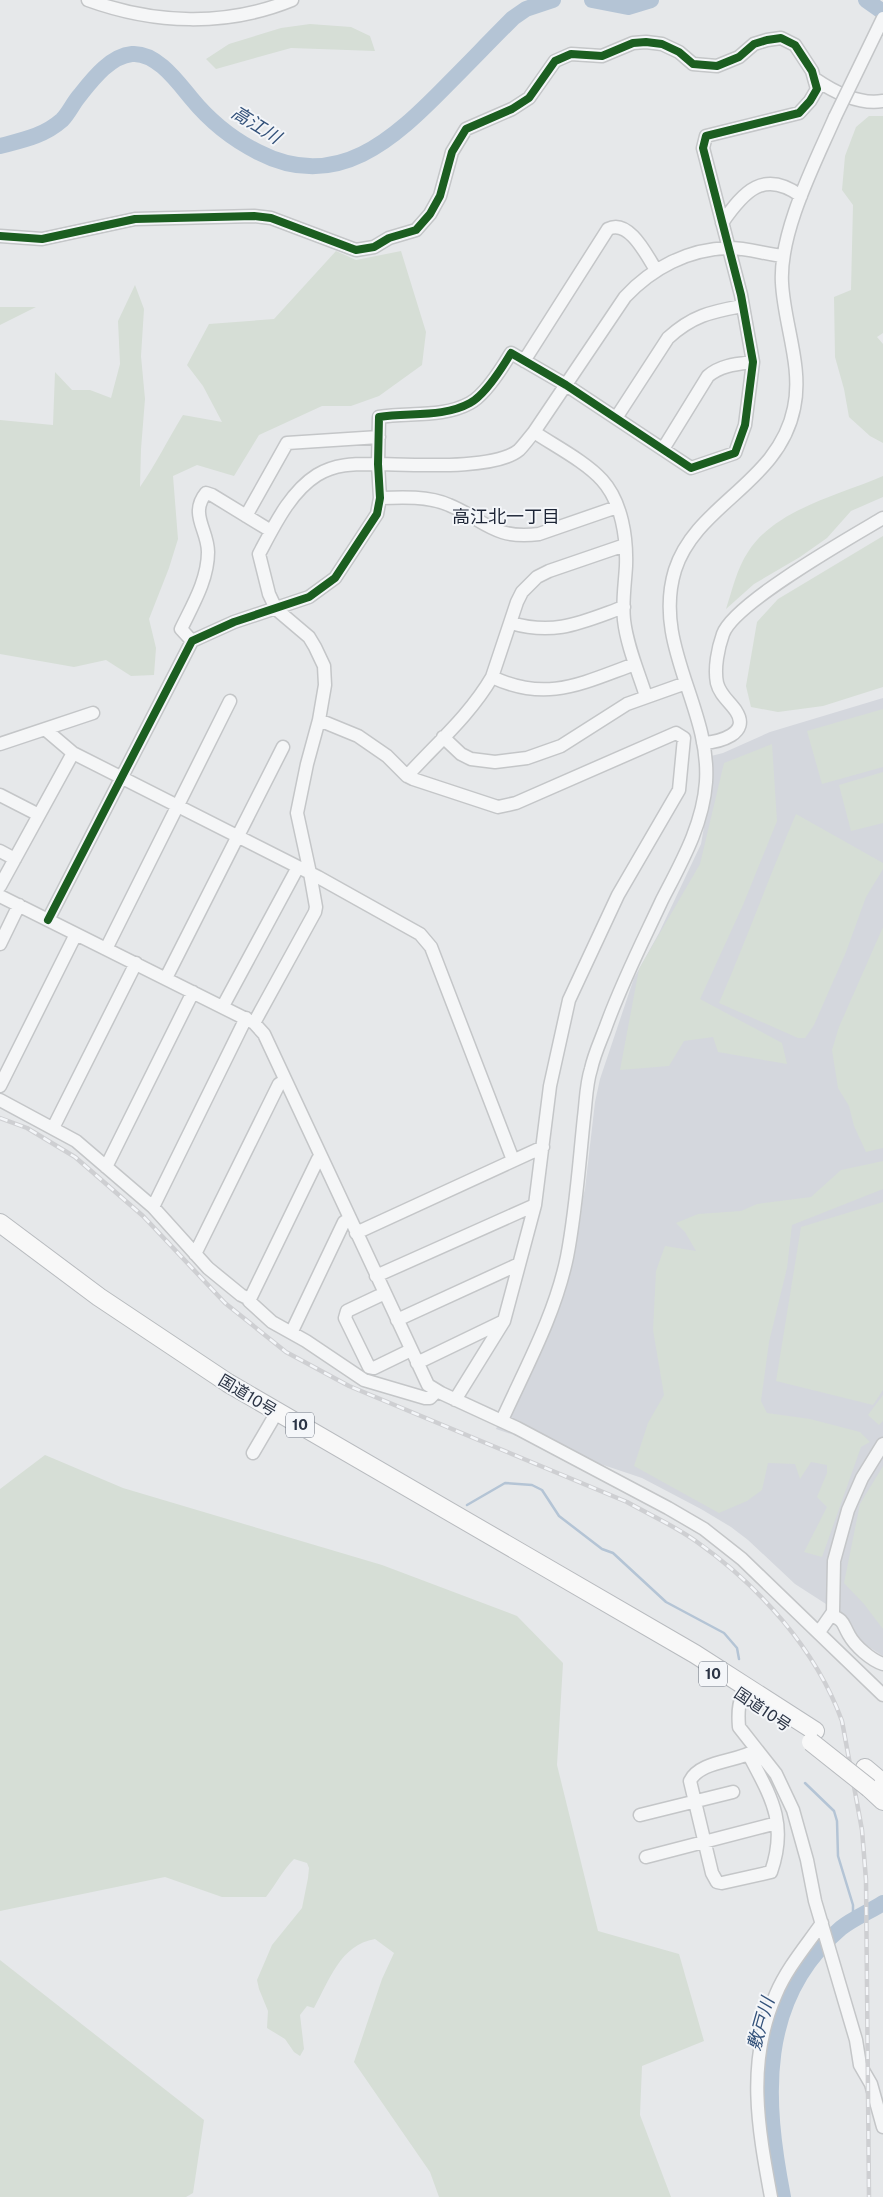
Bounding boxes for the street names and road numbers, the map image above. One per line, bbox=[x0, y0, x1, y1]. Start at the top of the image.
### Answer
street label: 国道10号 bbox=[215, 1371, 280, 1420]
road number: 10 bbox=[286, 1412, 314, 1438]
road number: 10 bbox=[699, 1662, 727, 1686]
street label: 国道10号 bbox=[731, 1684, 795, 1735]

